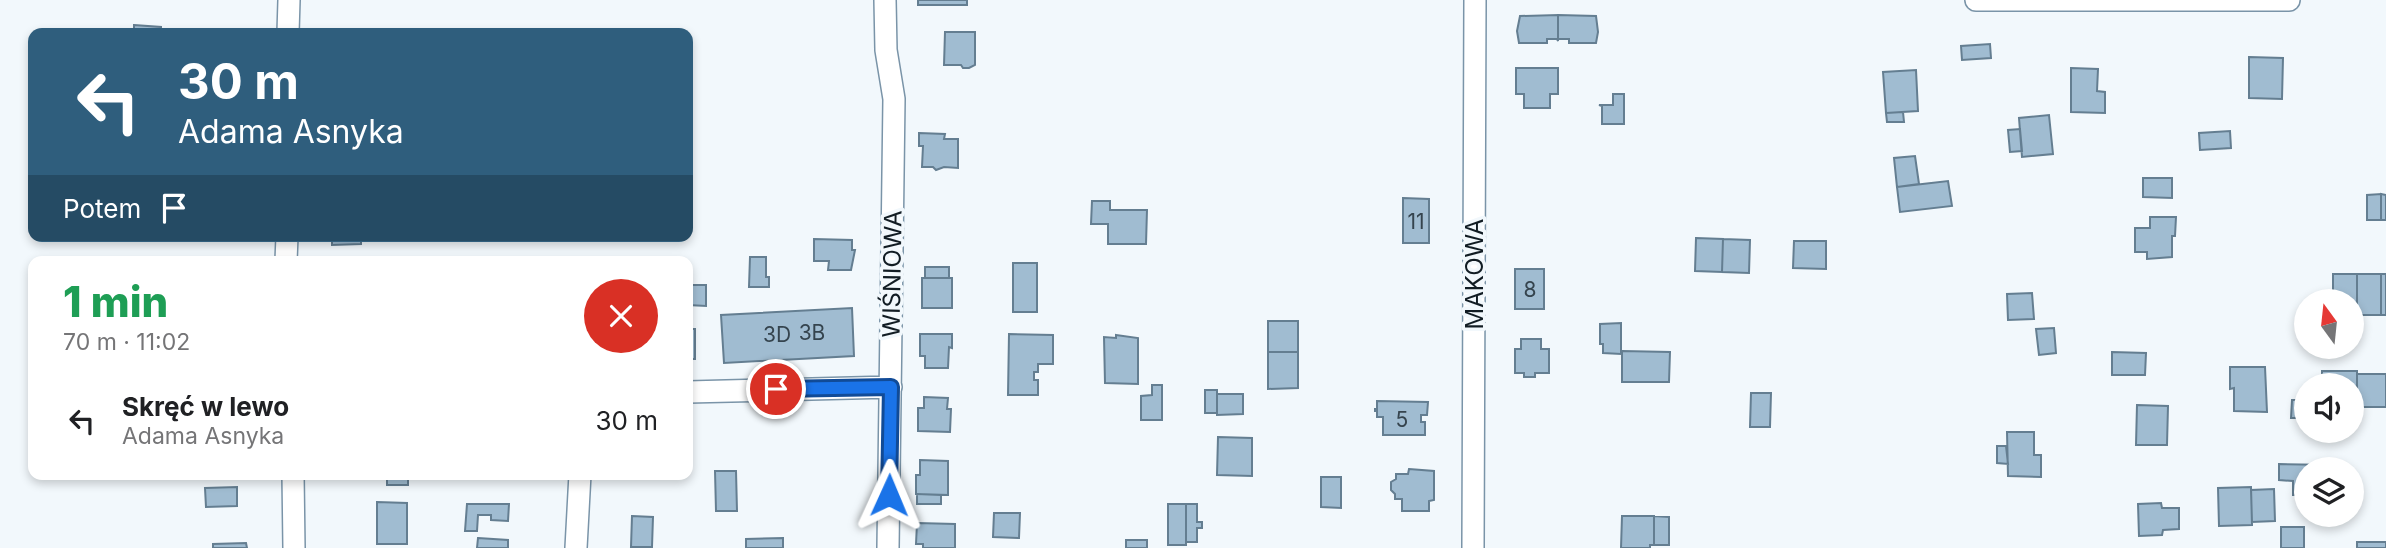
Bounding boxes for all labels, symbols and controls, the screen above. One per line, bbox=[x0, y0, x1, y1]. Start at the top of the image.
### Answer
text: 30 m bbox=[178, 52, 299, 111]
icon: left bbox=[63, 56, 154, 147]
text: Adama Asnyka bbox=[178, 112, 404, 151]
icon: arrive bbox=[155, 189, 193, 227]
text: Potem bbox=[63, 193, 141, 224]
house number: 11 bbox=[1407, 209, 1425, 234]
street label: WIŚNIOWA bbox=[876, 210, 908, 338]
street label: MAKOWA bbox=[1460, 219, 1489, 329]
text: 1 min bbox=[63, 276, 168, 327]
house number: 8 bbox=[1524, 277, 1537, 302]
button: close bbox=[584, 279, 658, 353]
north arrow bbox=[2294, 289, 2364, 359]
map controls bbox=[2294, 289, 2364, 527]
house number: 3B bbox=[799, 320, 825, 345]
house number: 3D bbox=[763, 322, 791, 347]
text: 70 m · 11:02 bbox=[63, 328, 190, 356]
pin bbox=[746, 359, 806, 419]
icon: arrive bbox=[757, 370, 795, 408]
button: sound bbox=[2294, 373, 2364, 443]
text: Skręć w lewo bbox=[122, 391, 289, 422]
icon: left bbox=[63, 402, 101, 440]
text: 30 m bbox=[595, 405, 658, 436]
house number: 5 bbox=[1396, 407, 1408, 432]
text: Adama Asnyka bbox=[122, 422, 284, 450]
button: layers bbox=[2294, 457, 2364, 527]
position arrow bbox=[852, 458, 926, 532]

